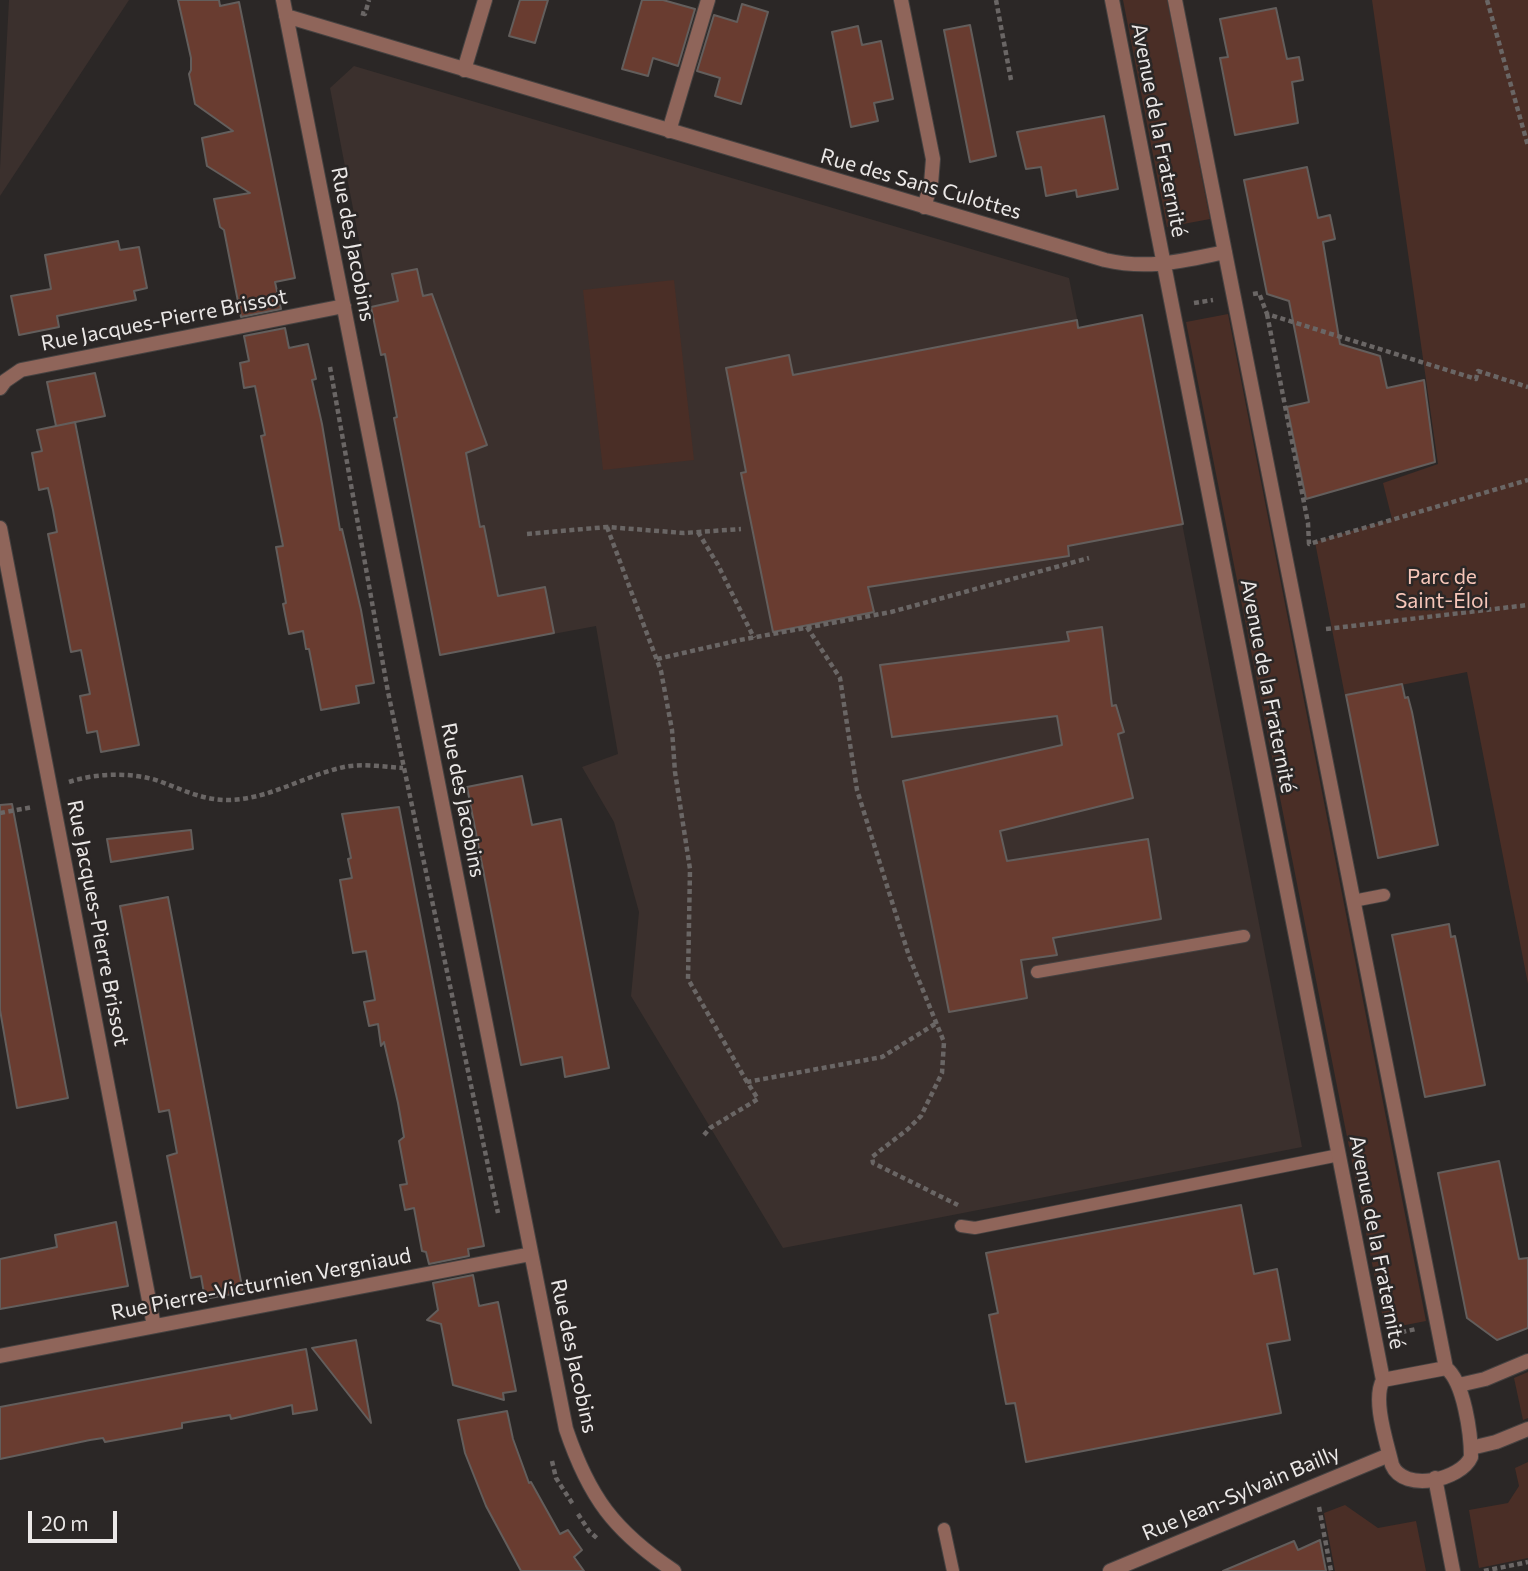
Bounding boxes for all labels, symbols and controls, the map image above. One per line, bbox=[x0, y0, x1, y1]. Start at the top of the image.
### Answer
street label: Avenue de la Fraternité bbox=[1126, 21, 1192, 239]
street label: Rue des Sans Culottes bbox=[818, 143, 1024, 225]
street label: Rue des Jacobins bbox=[326, 165, 380, 323]
street label: Rue Jacques-Pierre Brissot bbox=[39, 284, 289, 356]
park label: Parc de Saint-Éloi bbox=[1395, 564, 1489, 614]
street label: Avenue de la Fraternité bbox=[1235, 577, 1301, 795]
street label: Rue des Jacobins bbox=[436, 721, 490, 879]
street label: Rue Jacques-Pierre Brissot bbox=[62, 798, 134, 1048]
street label: Avenue de la Fraternité bbox=[1344, 1133, 1410, 1351]
street label: Rue Pierre-Victurnien Vergniaud bbox=[109, 1243, 413, 1325]
street label: Rue des Jacobins bbox=[545, 1277, 603, 1435]
street label: Rue Jean-Sylvain Bailly bbox=[1138, 1440, 1344, 1546]
scale bar bbox=[32, 1498, 121, 1542]
text: 20 m bbox=[41, 1510, 89, 1535]

